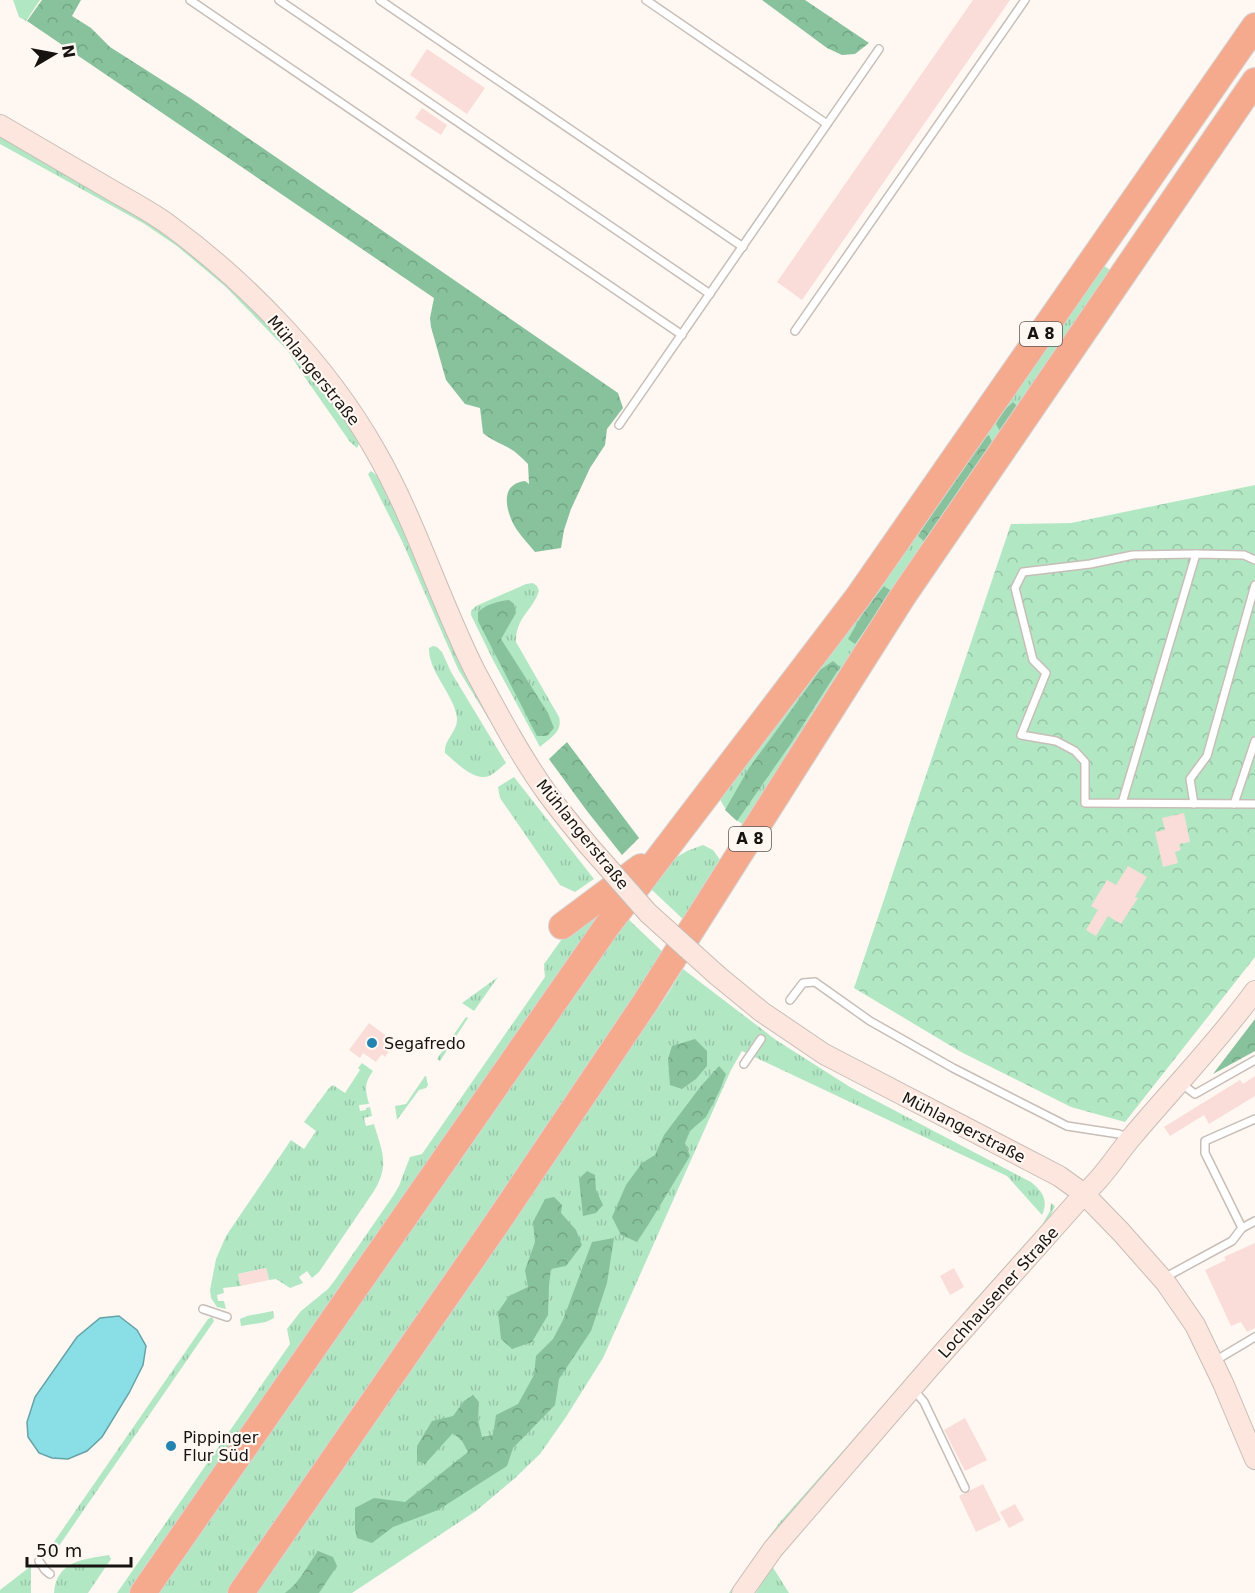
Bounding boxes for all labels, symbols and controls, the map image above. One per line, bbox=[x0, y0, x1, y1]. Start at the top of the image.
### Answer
north arrow bbox=[24, 24, 84, 84]
text: N bbox=[58, 43, 79, 60]
street label: Mühlangerstraße bbox=[263, 312, 364, 429]
road number: A 8 bbox=[1020, 322, 1062, 346]
street label: Mühlangerstraße bbox=[532, 776, 633, 893]
road number: A 8 bbox=[729, 827, 771, 851]
place label: Segafredo bbox=[384, 1034, 466, 1053]
marker: Segafredo bbox=[365, 1036, 379, 1050]
street label: Mühlangerstraße bbox=[899, 1088, 1029, 1167]
street label: Lochhausener Straße bbox=[934, 1223, 1062, 1362]
place label: Pippinger Flur Süd bbox=[183, 1428, 259, 1465]
marker: Pippinger Flur Süd bbox=[164, 1439, 178, 1453]
scale bar bbox=[27, 1530, 130, 1568]
text: 50 m bbox=[36, 1540, 82, 1561]

